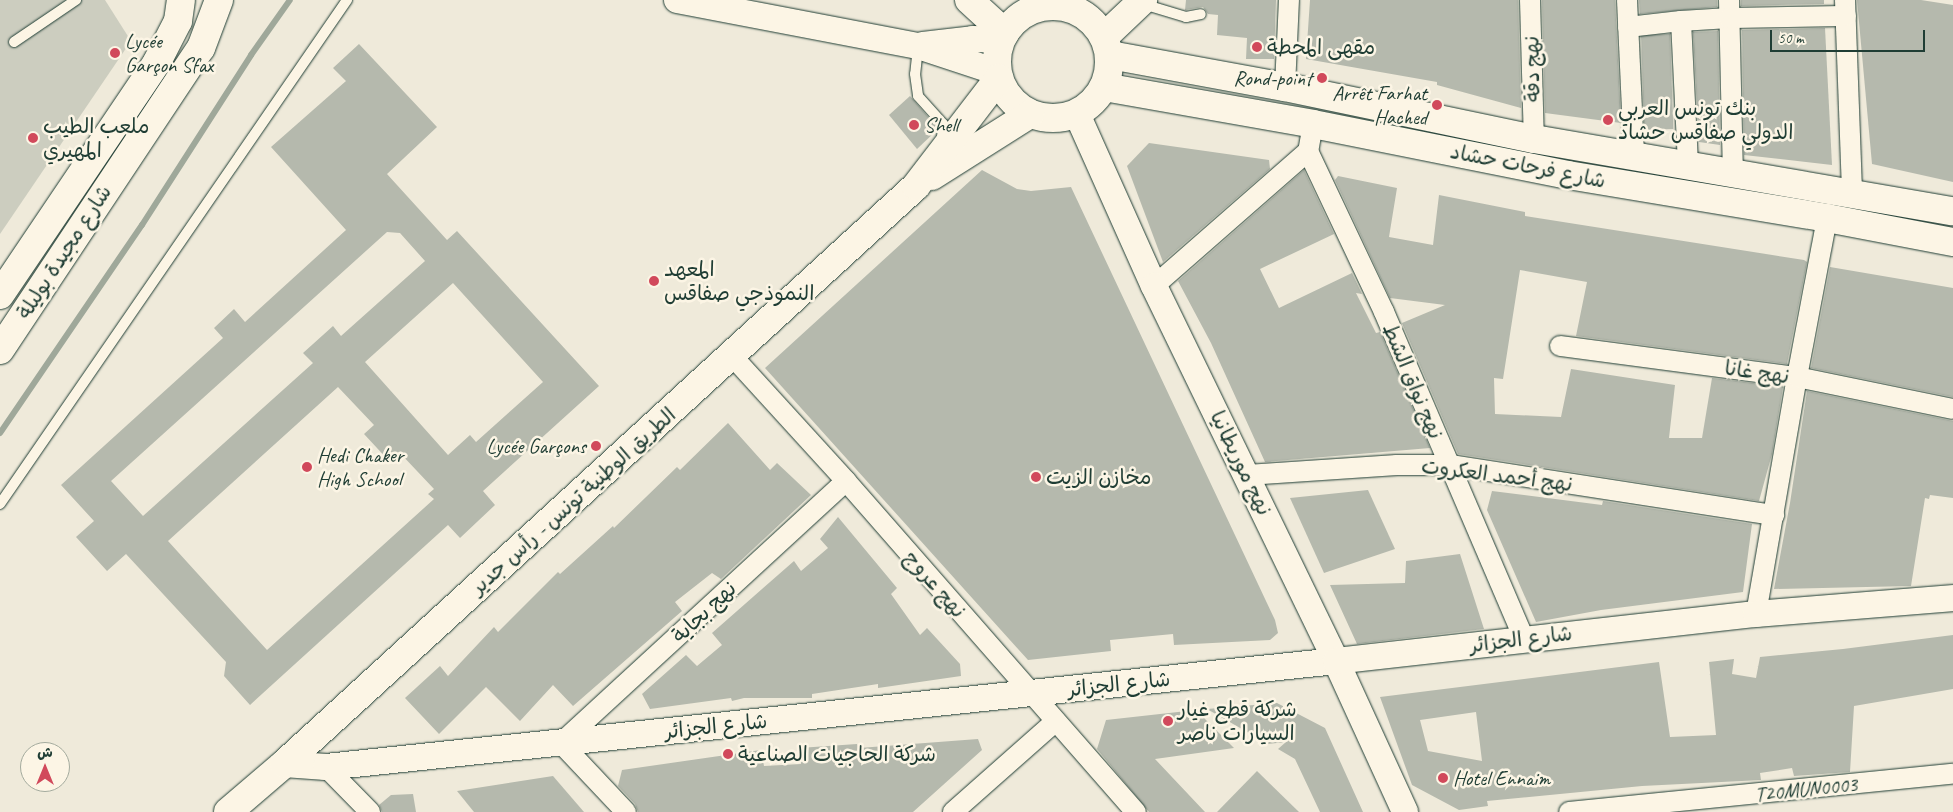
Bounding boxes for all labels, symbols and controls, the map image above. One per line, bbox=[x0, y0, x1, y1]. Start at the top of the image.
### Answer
scale bar bbox=[1773, 20, 1928, 52]
place label: Lycée Garçon Sfax bbox=[125, 28, 214, 78]
text: 50 m bbox=[1778, 29, 1804, 48]
place label: مقهى المحطة bbox=[1267, 34, 1375, 60]
street label: نهج دقة bbox=[1519, 36, 1545, 102]
marker: مقهى المحطة bbox=[1251, 41, 1263, 53]
marker: Lycée Garçon Sfax bbox=[109, 47, 121, 59]
place label: Rond-point bbox=[1233, 65, 1312, 91]
marker: Rond-point bbox=[1316, 72, 1328, 84]
place label: Arrêt Farhat Hached bbox=[1332, 80, 1427, 130]
place label: بنك تونس العربي الدولي صفاقس حشاد bbox=[1618, 95, 1793, 145]
marker: Arrêt Farhat Hached bbox=[1431, 99, 1443, 111]
place label: Shell bbox=[924, 112, 958, 138]
place label: ملعب الطيب المهيري bbox=[43, 113, 149, 163]
marker: بنك تونس العربي الدولي صفاقس حشاد bbox=[1602, 114, 1614, 126]
marker: Shell bbox=[908, 119, 920, 131]
marker: ملعب الطيب المهيري bbox=[27, 132, 39, 144]
street label: شارع فرحات حشاد bbox=[1448, 139, 1608, 193]
street label: شارع مجيدة بوليلة bbox=[11, 180, 117, 324]
place label: المعهد النموذجي صفاقس bbox=[664, 256, 814, 306]
marker: المعهد النموذجي صفاقس bbox=[648, 275, 660, 287]
street label: نهج نواق الشط bbox=[1377, 319, 1449, 443]
street label: نهج غانا bbox=[1723, 355, 1791, 389]
street label: الطريق الوطنية تونس - رأس جدير bbox=[465, 402, 681, 600]
street label: نهج موريطانيا bbox=[1205, 407, 1277, 519]
place label: Lycée Garçons bbox=[486, 433, 586, 459]
marker: Lycée Garçons bbox=[590, 440, 602, 452]
place label: Hedi Chaker High School bbox=[317, 442, 404, 492]
street label: نهج أحمد العكروت bbox=[1420, 453, 1574, 497]
marker: Hedi Chaker High School bbox=[301, 461, 313, 473]
place label: مخازن الزيت bbox=[1046, 464, 1151, 490]
marker: مخازن الزيت bbox=[1030, 471, 1042, 483]
street label: نهج عروج bbox=[899, 545, 971, 623]
street label: نهج بجاية bbox=[666, 576, 742, 648]
street label: شارع الجزائر bbox=[1468, 620, 1574, 658]
street label: شارع الجزائر bbox=[1066, 666, 1172, 702]
place label: شركة قطع غيار السيارات ناصر bbox=[1178, 696, 1297, 746]
street label: شارع الجزائر bbox=[663, 708, 769, 744]
marker: شركة قطع غيار السيارات ناصر bbox=[1162, 715, 1174, 727]
place label: شركة الحاجيات الصناعية bbox=[738, 741, 936, 767]
north arrow bbox=[20, 742, 70, 792]
text: ش bbox=[37, 744, 53, 761]
marker: شركة الحاجيات الصناعية bbox=[722, 748, 734, 760]
place label: Hotel Ennaim bbox=[1453, 765, 1550, 791]
street label: T20MUN0003 bbox=[1753, 771, 1859, 807]
marker: Hotel Ennaim bbox=[1437, 772, 1449, 784]

